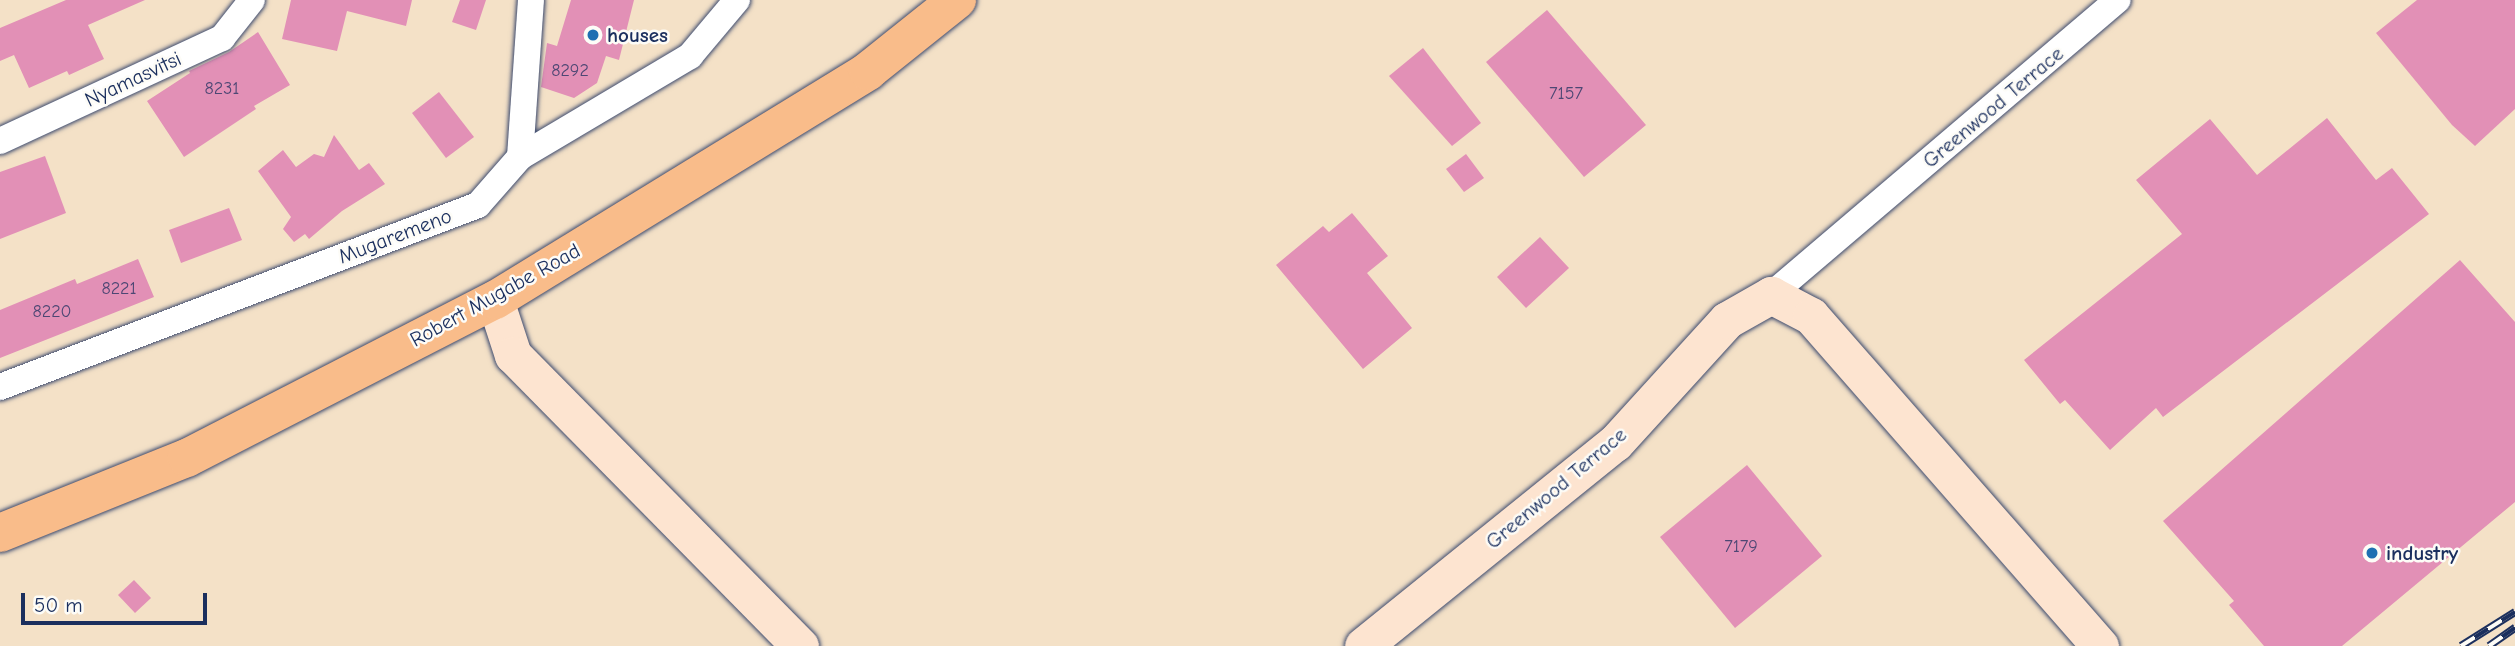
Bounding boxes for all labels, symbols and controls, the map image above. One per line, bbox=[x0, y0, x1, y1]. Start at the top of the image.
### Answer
place label: houses bbox=[607, 22, 668, 48]
marker: houses bbox=[585, 27, 601, 43]
street label: Greenwood Terrace bbox=[1918, 41, 2068, 173]
street label: Nyamasvitsi bbox=[81, 46, 185, 112]
house number: 8292 bbox=[551, 60, 589, 82]
house number: 8231 bbox=[205, 78, 239, 100]
house number: 7157 bbox=[1549, 83, 1583, 105]
street label: Mugaremeno bbox=[335, 203, 455, 269]
street label: Robert Mugabe Road bbox=[405, 238, 585, 352]
house number: 8221 bbox=[101, 278, 137, 300]
house number: 8220 bbox=[32, 301, 72, 323]
street label: Greenwood Terrace bbox=[1481, 422, 1631, 554]
house number: 7179 bbox=[1724, 536, 1758, 558]
place label: industry bbox=[2386, 540, 2458, 566]
marker: industry bbox=[2364, 545, 2380, 561]
scale bar bbox=[24, 580, 210, 624]
text: 50 m bbox=[34, 593, 83, 617]

